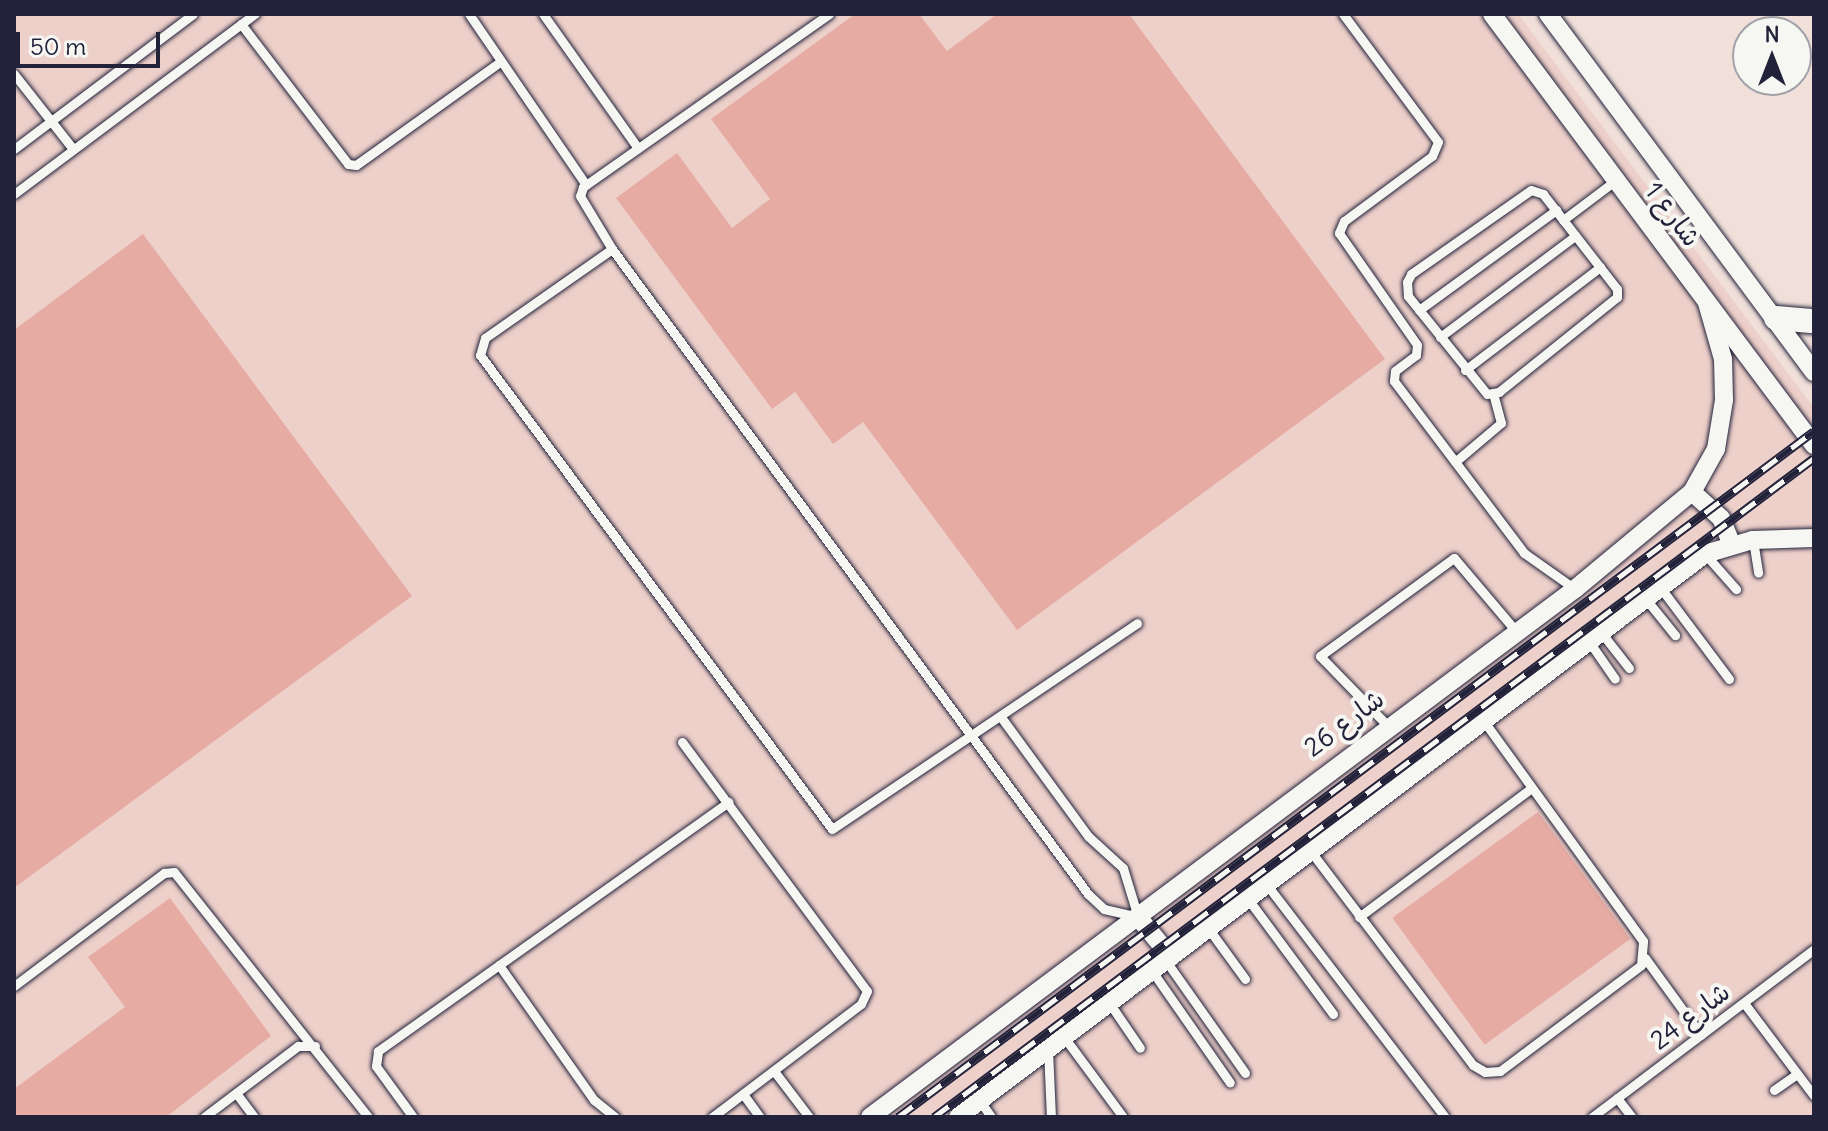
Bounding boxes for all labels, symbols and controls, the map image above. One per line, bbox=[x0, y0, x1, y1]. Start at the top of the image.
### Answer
scale bar bbox=[20, 16, 164, 66]
north arrow bbox=[1732, 16, 1812, 96]
text: N bbox=[1764, 20, 1780, 48]
text: 50 m bbox=[30, 31, 86, 61]
street label: شارع 1 bbox=[1639, 176, 1707, 252]
street label: شارع 26 bbox=[1298, 683, 1390, 763]
street label: شارع 24 bbox=[1644, 976, 1736, 1056]

